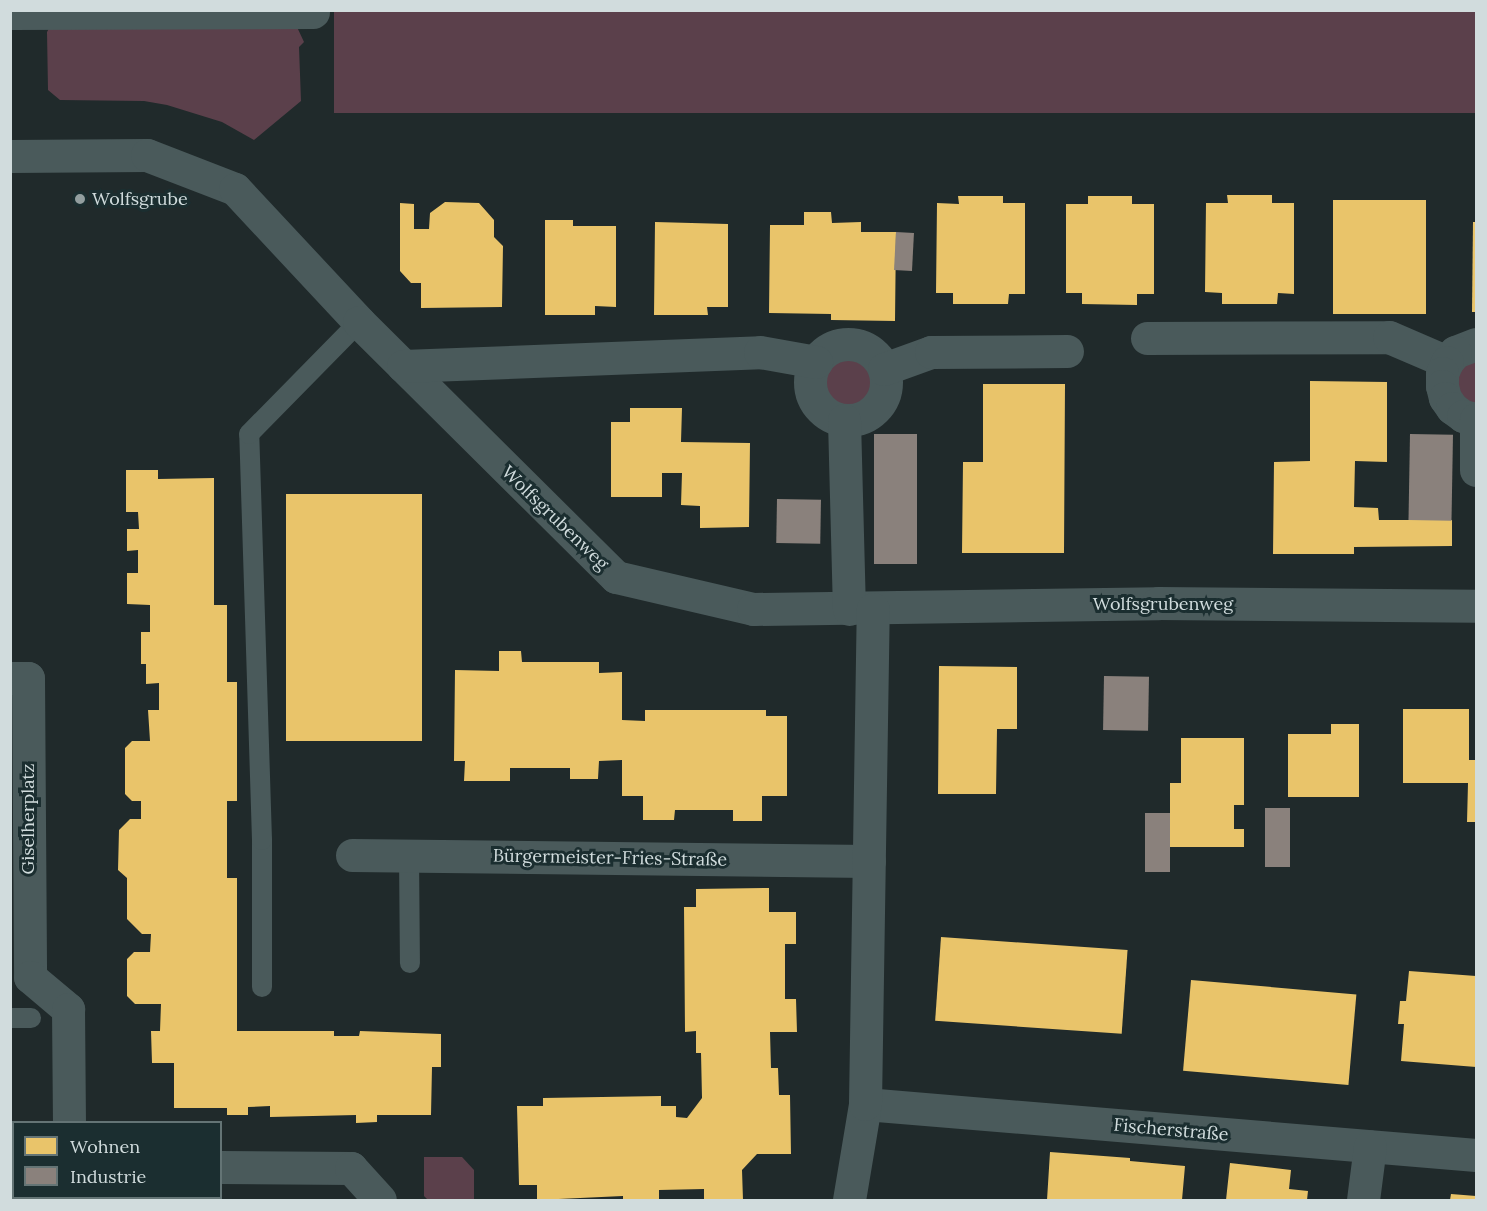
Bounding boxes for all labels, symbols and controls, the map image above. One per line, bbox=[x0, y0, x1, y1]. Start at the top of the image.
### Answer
place label: Wolfsgrube bbox=[92, 188, 188, 210]
marker: Wolfsgrube bbox=[73, 192, 87, 206]
street label: Wolfsgrubenweg bbox=[497, 461, 613, 575]
street label: Wolfsgrubenweg bbox=[1093, 593, 1233, 615]
street label: Giselherplatz bbox=[17, 763, 39, 875]
street label: Bürgermeister-Fries-Straße bbox=[493, 845, 727, 871]
street label: Fischerstraße bbox=[1113, 1114, 1229, 1146]
legend bbox=[12, 1121, 222, 1199]
text: Wohnen bbox=[70, 1135, 140, 1158]
text: Industrie bbox=[70, 1165, 146, 1188]

